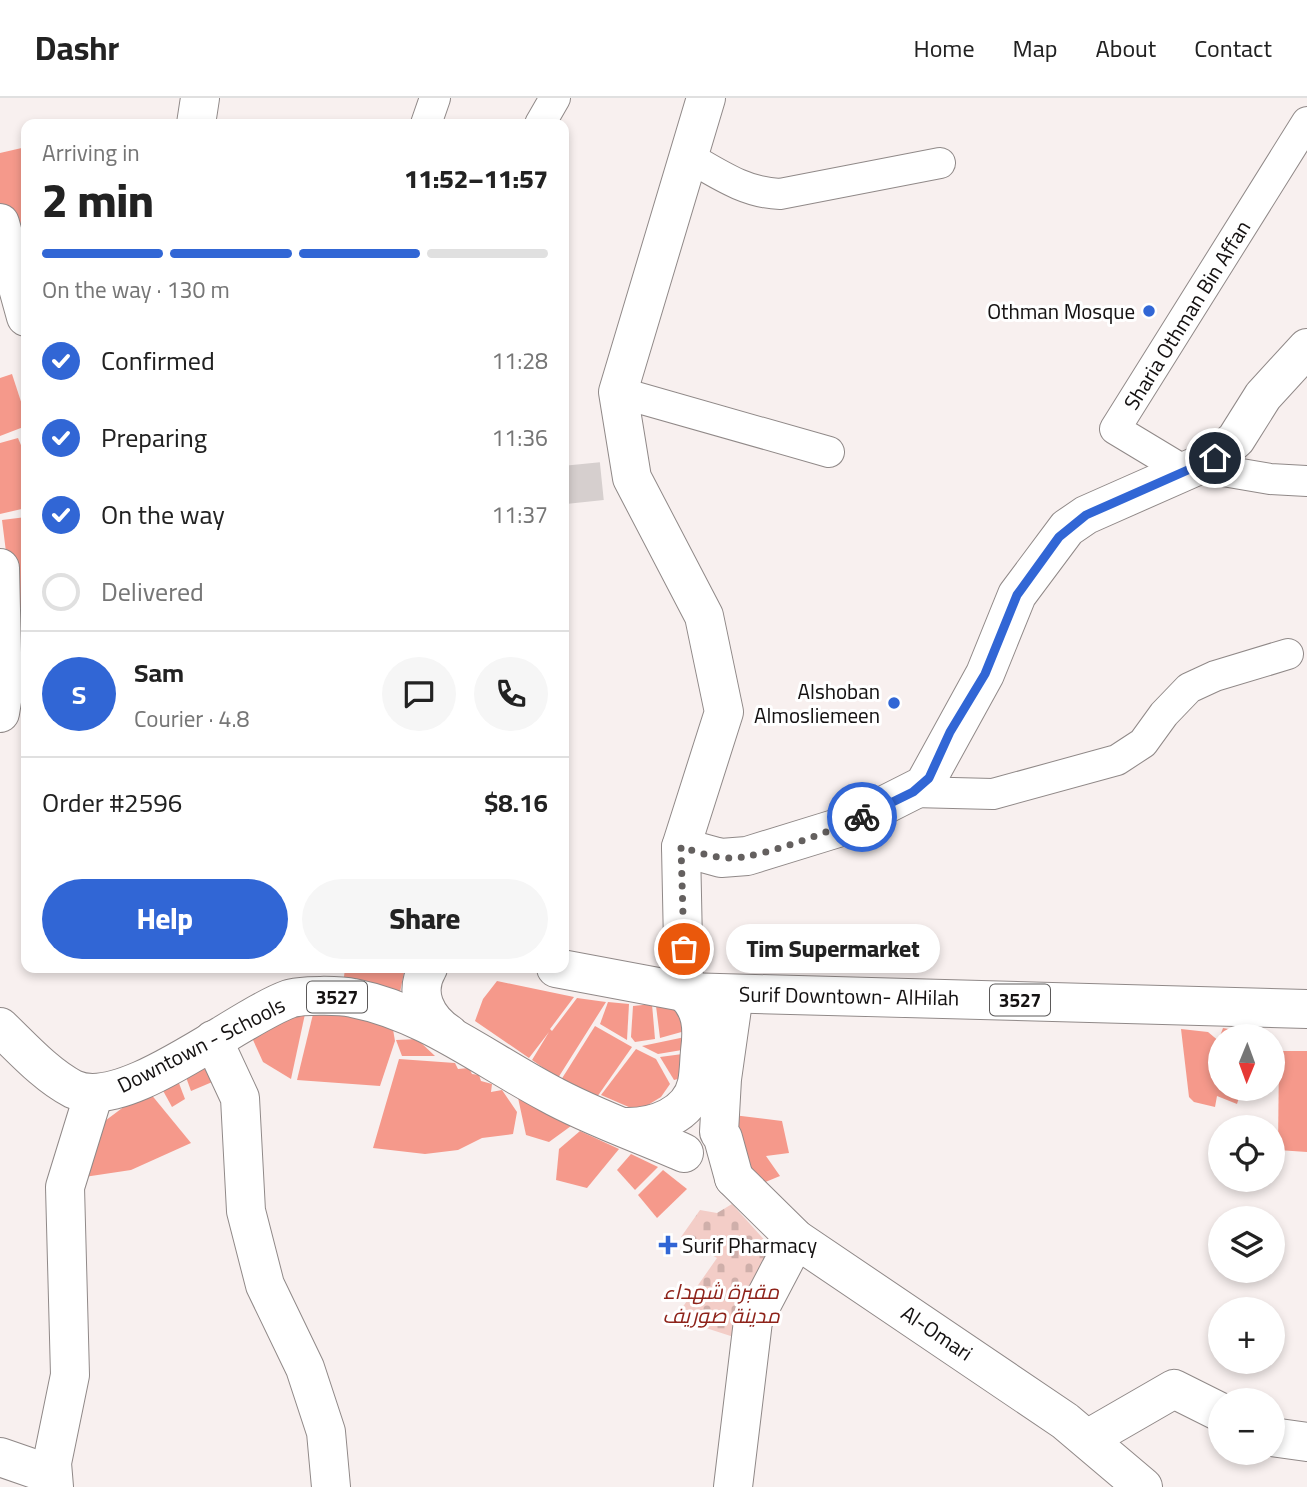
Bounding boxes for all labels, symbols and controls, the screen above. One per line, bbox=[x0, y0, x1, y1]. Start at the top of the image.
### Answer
text: Dashr bbox=[35, 17, 119, 79]
text: Home bbox=[914, 26, 975, 71]
text: Map bbox=[1013, 26, 1057, 71]
text: About bbox=[1095, 26, 1156, 71]
text: Contact bbox=[1194, 26, 1272, 71]
text: Arriving in bbox=[42, 131, 140, 174]
text: 11:52–11:57 bbox=[404, 154, 548, 203]
text: 2 min bbox=[42, 157, 154, 243]
street label: Sharia Othman Bin Affan bbox=[1113, 212, 1261, 418]
text: On the way · 130 m bbox=[42, 268, 230, 311]
place label: Othman Mosque bbox=[987, 292, 1135, 331]
marker: Othman Mosque bbox=[1141, 303, 1157, 319]
text: Confirmed bbox=[101, 336, 215, 385]
text: 11:28 bbox=[491, 339, 548, 382]
icon: check bbox=[42, 342, 80, 380]
text: Preparing bbox=[101, 413, 207, 462]
text: 11:36 bbox=[491, 416, 548, 459]
icon: check bbox=[42, 419, 80, 457]
pin bbox=[1185, 428, 1245, 488]
icon: home bbox=[1196, 439, 1234, 477]
text: On the way bbox=[101, 490, 225, 539]
text: 11:37 bbox=[491, 493, 548, 536]
icon: check bbox=[42, 496, 80, 534]
text: Delivered bbox=[101, 567, 204, 616]
text: Sam bbox=[134, 648, 184, 697]
button: chat bbox=[382, 657, 456, 731]
button: phone bbox=[474, 657, 548, 731]
text: S bbox=[72, 670, 86, 719]
place label: Alshoban Almosliemeen bbox=[754, 672, 880, 735]
marker: Alshoban Almosliemeen bbox=[886, 695, 902, 711]
text: Courier · 4.8 bbox=[134, 697, 249, 740]
text: Order #2596 bbox=[42, 778, 182, 827]
text: $8.16 bbox=[484, 778, 548, 827]
courier bbox=[827, 782, 897, 852]
icon: bike bbox=[843, 798, 881, 836]
button: Help bbox=[42, 879, 288, 959]
button: Share bbox=[302, 879, 548, 959]
pin bbox=[654, 919, 714, 979]
callout: Tim Supermarket bbox=[726, 924, 940, 974]
text: Tim Supermarket bbox=[747, 927, 919, 970]
icon: bag bbox=[665, 930, 703, 968]
street label: Surif Downtown- AlHilah bbox=[739, 975, 959, 1017]
road number: 3527 bbox=[307, 982, 367, 1012]
road number: 3527 bbox=[990, 985, 1050, 1016]
street label: Downtown - Schools bbox=[110, 986, 292, 1104]
north arrow bbox=[1208, 1024, 1284, 1101]
map controls bbox=[1208, 1024, 1285, 1465]
button: locate bbox=[1208, 1115, 1285, 1192]
button: layers bbox=[1208, 1206, 1285, 1283]
place label: Surif Pharmacy bbox=[682, 1226, 817, 1265]
marker: Surif Pharmacy bbox=[660, 1237, 676, 1253]
park label: مقبرة شهداء مدينة صوريف bbox=[662, 1272, 780, 1335]
street label: Al-Omari bbox=[893, 1294, 981, 1372]
button: + bbox=[1208, 1297, 1285, 1374]
button: − bbox=[1208, 1388, 1285, 1465]

